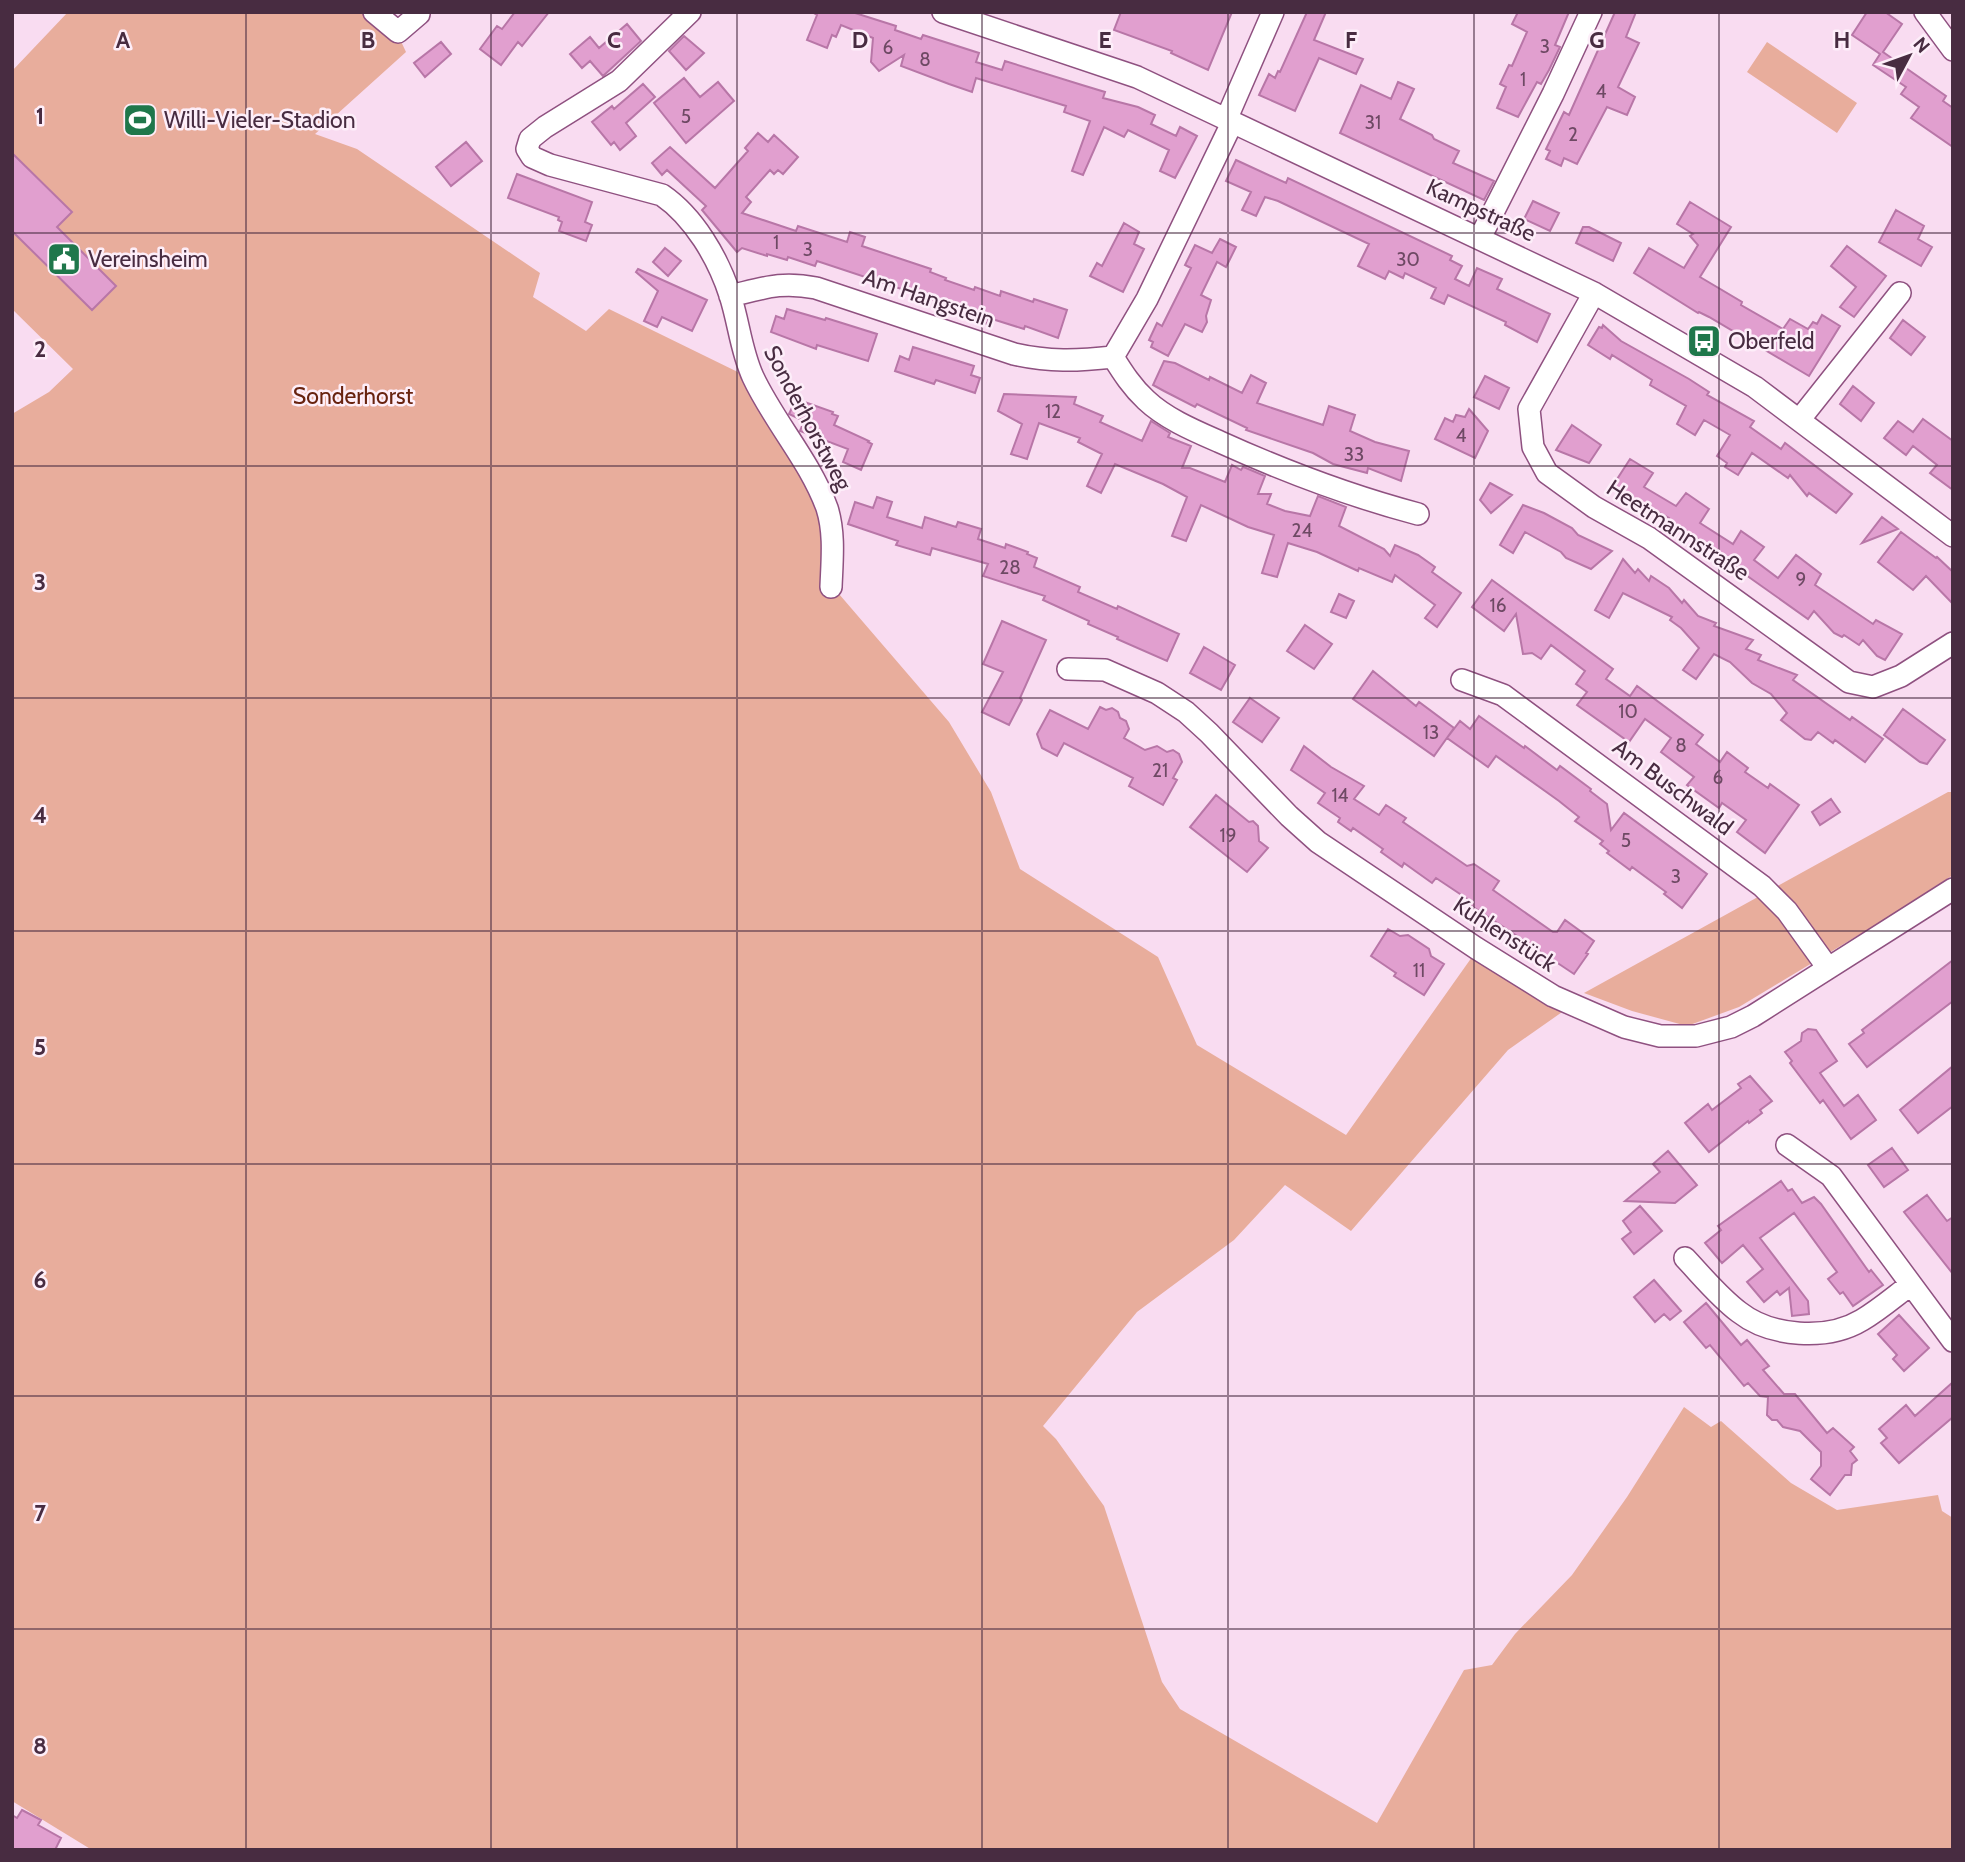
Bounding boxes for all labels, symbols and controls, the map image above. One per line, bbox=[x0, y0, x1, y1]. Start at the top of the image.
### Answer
north arrow bbox=[1874, 21, 1944, 91]
text: A bbox=[116, 26, 131, 54]
text: B bbox=[361, 26, 375, 54]
text: C bbox=[607, 26, 621, 54]
text: D bbox=[852, 26, 868, 54]
text: E bbox=[1098, 26, 1112, 54]
text: F bbox=[1345, 26, 1357, 54]
text: G bbox=[1589, 26, 1605, 54]
text: H bbox=[1834, 26, 1850, 54]
text: N bbox=[1908, 33, 1935, 58]
house number: 3 bbox=[1540, 35, 1550, 58]
house number: 6 bbox=[883, 36, 893, 59]
house number: 8 bbox=[919, 48, 931, 71]
house number: 1 bbox=[1520, 68, 1526, 91]
house number: 4 bbox=[1596, 80, 1607, 103]
sports icon: Willi-Vieler-Stadion bbox=[121, 101, 159, 139]
text: 1 bbox=[36, 102, 44, 130]
house number: 5 bbox=[681, 105, 691, 128]
place label: Willi-Vieler-Stadion bbox=[164, 106, 356, 134]
house number: 31 bbox=[1365, 111, 1381, 134]
house number: 2 bbox=[1568, 123, 1578, 146]
street label: Kampstraße bbox=[1422, 173, 1540, 248]
house number: 1 bbox=[773, 231, 779, 254]
house number: 3 bbox=[803, 238, 813, 261]
public building icon: Vereinsheim bbox=[45, 240, 83, 278]
place label: Vereinsheim bbox=[88, 245, 208, 273]
house number: 30 bbox=[1396, 248, 1420, 271]
street label: Am Hangstein bbox=[859, 262, 999, 334]
bus stop icon: Oberfeld bbox=[1685, 322, 1723, 360]
place label: Oberfeld bbox=[1728, 327, 1815, 355]
text: 2 bbox=[34, 335, 46, 363]
street label: Sonderhorstweg bbox=[758, 341, 858, 496]
park label: Sonderhorst bbox=[293, 382, 413, 410]
house number: 12 bbox=[1045, 400, 1061, 423]
house number: 4 bbox=[1456, 424, 1467, 447]
house number: 33 bbox=[1344, 443, 1364, 466]
street label: Heetmannstraße bbox=[1601, 473, 1755, 587]
house number: 24 bbox=[1292, 519, 1312, 542]
house number: 28 bbox=[999, 556, 1021, 579]
text: 3 bbox=[34, 568, 46, 596]
house number: 9 bbox=[1796, 568, 1806, 591]
house number: 16 bbox=[1490, 594, 1507, 617]
house number: 10 bbox=[1618, 700, 1638, 723]
house number: 13 bbox=[1423, 721, 1439, 744]
street label: Am Buschwald bbox=[1607, 733, 1739, 841]
house number: 8 bbox=[1675, 734, 1687, 757]
house number: 21 bbox=[1152, 759, 1168, 782]
house number: 6 bbox=[1713, 766, 1723, 789]
house number: 14 bbox=[1331, 784, 1349, 807]
text: 4 bbox=[33, 801, 47, 829]
house number: 19 bbox=[1220, 824, 1237, 847]
house number: 5 bbox=[1621, 829, 1631, 852]
house number: 3 bbox=[1671, 865, 1681, 888]
street label: Kuhlenstück bbox=[1448, 890, 1562, 978]
house number: 11 bbox=[1413, 959, 1425, 982]
text: 5 bbox=[34, 1033, 46, 1061]
text: 6 bbox=[34, 1266, 46, 1294]
text: 7 bbox=[34, 1499, 46, 1527]
text: 8 bbox=[33, 1732, 47, 1760]

